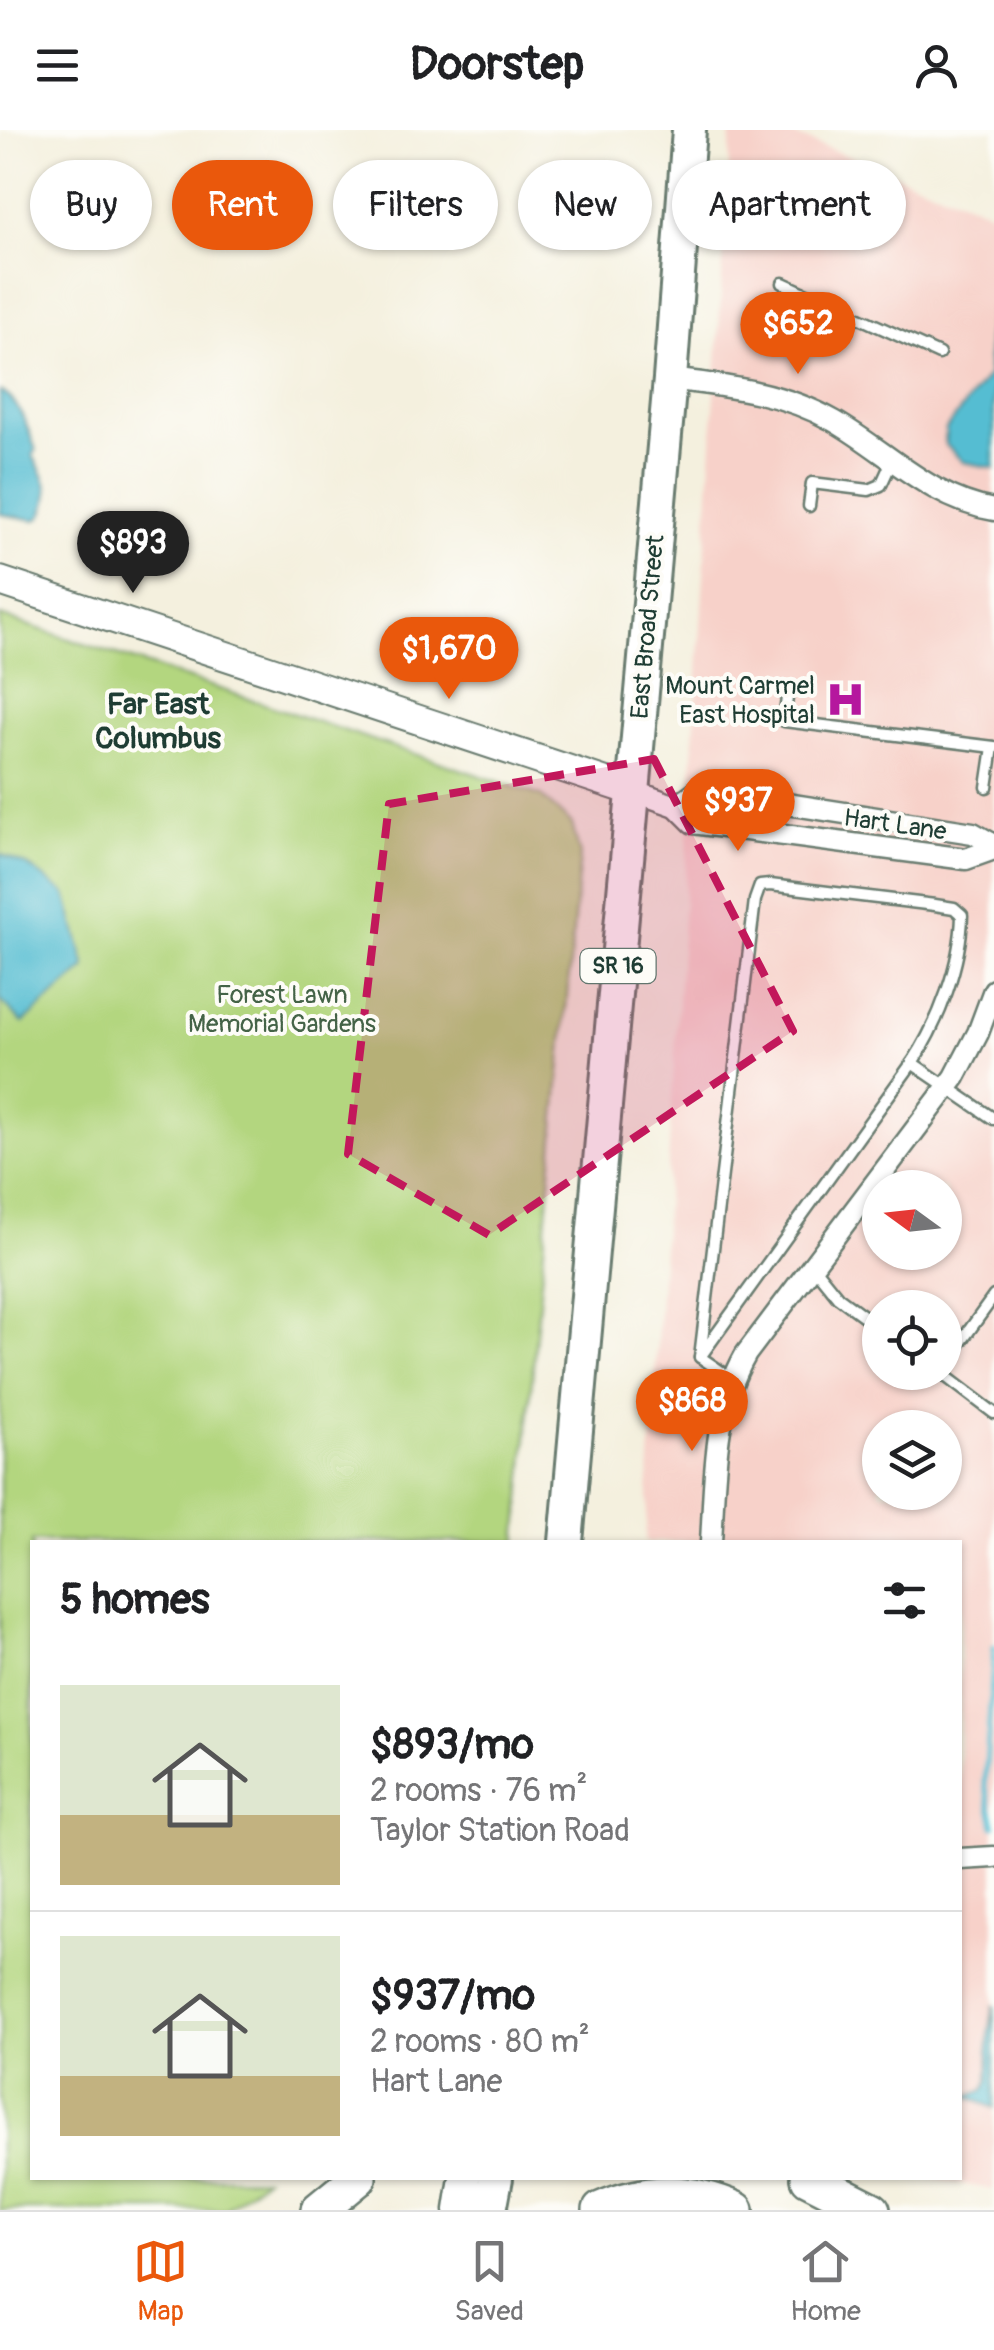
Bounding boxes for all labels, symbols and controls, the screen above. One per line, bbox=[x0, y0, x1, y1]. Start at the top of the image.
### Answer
text: Doorstep bbox=[410, 37, 584, 93]
icon: menu bbox=[30, 38, 85, 93]
icon: person bbox=[909, 38, 964, 93]
chip: Buy bbox=[30, 160, 152, 250]
chip: Rent bbox=[172, 160, 313, 250]
chip: Filters bbox=[333, 160, 498, 250]
chip: New bbox=[518, 160, 652, 250]
chip: Apartment bbox=[672, 160, 906, 250]
pin: $652 bbox=[739, 292, 857, 377]
text: $652 bbox=[762, 304, 834, 344]
pin: $893 bbox=[74, 511, 192, 596]
text: $893 bbox=[99, 523, 167, 563]
street label: East Broad Street bbox=[625, 533, 672, 720]
pin: $1,670 bbox=[368, 617, 530, 702]
text: $1,670 bbox=[401, 629, 497, 669]
place label: Mount Carmel East Hospital bbox=[665, 671, 815, 731]
hospital icon: Mount Carmel East Hospital bbox=[824, 679, 866, 721]
district label: Far East Columbus bbox=[95, 686, 221, 757]
pin: $937 bbox=[679, 769, 797, 854]
text: $937 bbox=[704, 781, 772, 821]
street label: Hart Lane bbox=[842, 802, 949, 848]
road number: SR 16 bbox=[580, 949, 656, 983]
park label: Forest Lawn Memorial Gardens bbox=[188, 980, 376, 1040]
north arrow bbox=[862, 1170, 962, 1270]
map controls bbox=[862, 1170, 962, 1510]
button: locate bbox=[862, 1290, 962, 1390]
pin: $868 bbox=[633, 1369, 751, 1454]
text: $868 bbox=[658, 1381, 726, 1421]
button: layers bbox=[862, 1410, 962, 1510]
icon: filters bbox=[877, 1573, 932, 1628]
text: 5 homes bbox=[60, 1574, 210, 1626]
text: $893/mo bbox=[370, 1719, 534, 1771]
icon: home bbox=[140, 1725, 260, 1845]
text: 2 rooms · 76 m² bbox=[370, 1771, 587, 1811]
text: Taylor Station Road bbox=[370, 1811, 630, 1851]
text: $937/mo bbox=[370, 1970, 535, 2022]
icon: home bbox=[140, 1976, 260, 2096]
text: 2 rooms · 80 m² bbox=[370, 2022, 590, 2062]
text: Hart Lane bbox=[370, 2062, 502, 2102]
tab: Map bbox=[133, 2234, 188, 2329]
tab: Saved bbox=[454, 2234, 524, 2329]
tab: Home bbox=[790, 2234, 861, 2329]

